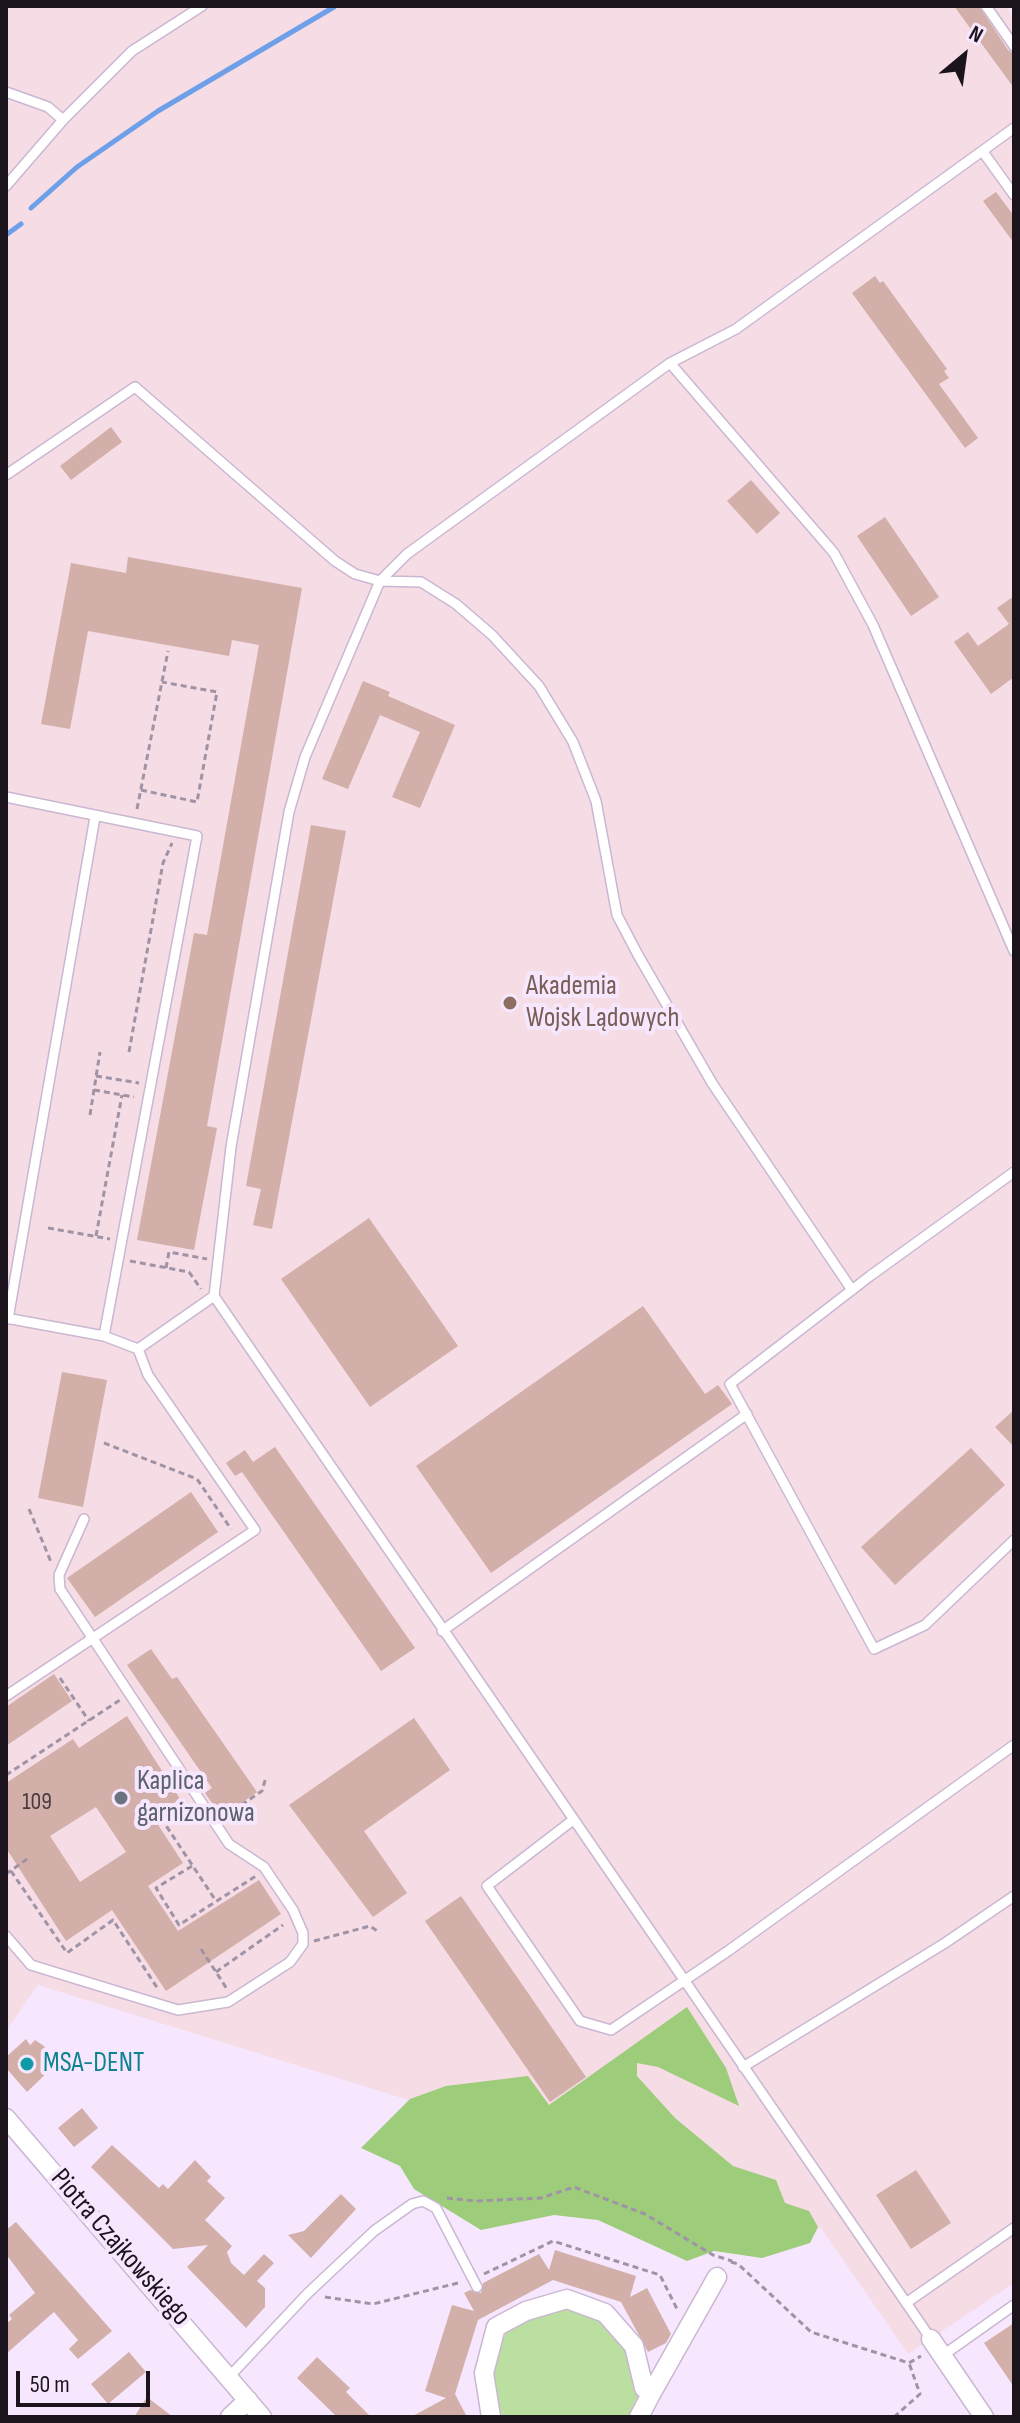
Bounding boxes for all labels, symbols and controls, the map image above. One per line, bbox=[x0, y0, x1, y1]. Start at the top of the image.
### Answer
north arrow bbox=[924, 16, 1004, 96]
text: N bbox=[964, 20, 988, 49]
place label: Akademia Wojsk Lądowych bbox=[526, 970, 679, 1036]
marker: Akademia Wojsk Lądowych bbox=[501, 994, 519, 1012]
place label: Kaplica garnizonowa bbox=[137, 1765, 255, 1831]
house number: 109 bbox=[22, 1789, 52, 1817]
marker: Kaplica garnizonowa bbox=[112, 1789, 130, 1807]
place label: MSA-DENT bbox=[43, 2047, 144, 2081]
marker: MSA-DENT bbox=[18, 2055, 36, 2073]
street label: Piotra Czajkowskiego bbox=[43, 2163, 197, 2333]
scale bar bbox=[20, 2355, 154, 2405]
text: 50 m bbox=[30, 2370, 70, 2399]

